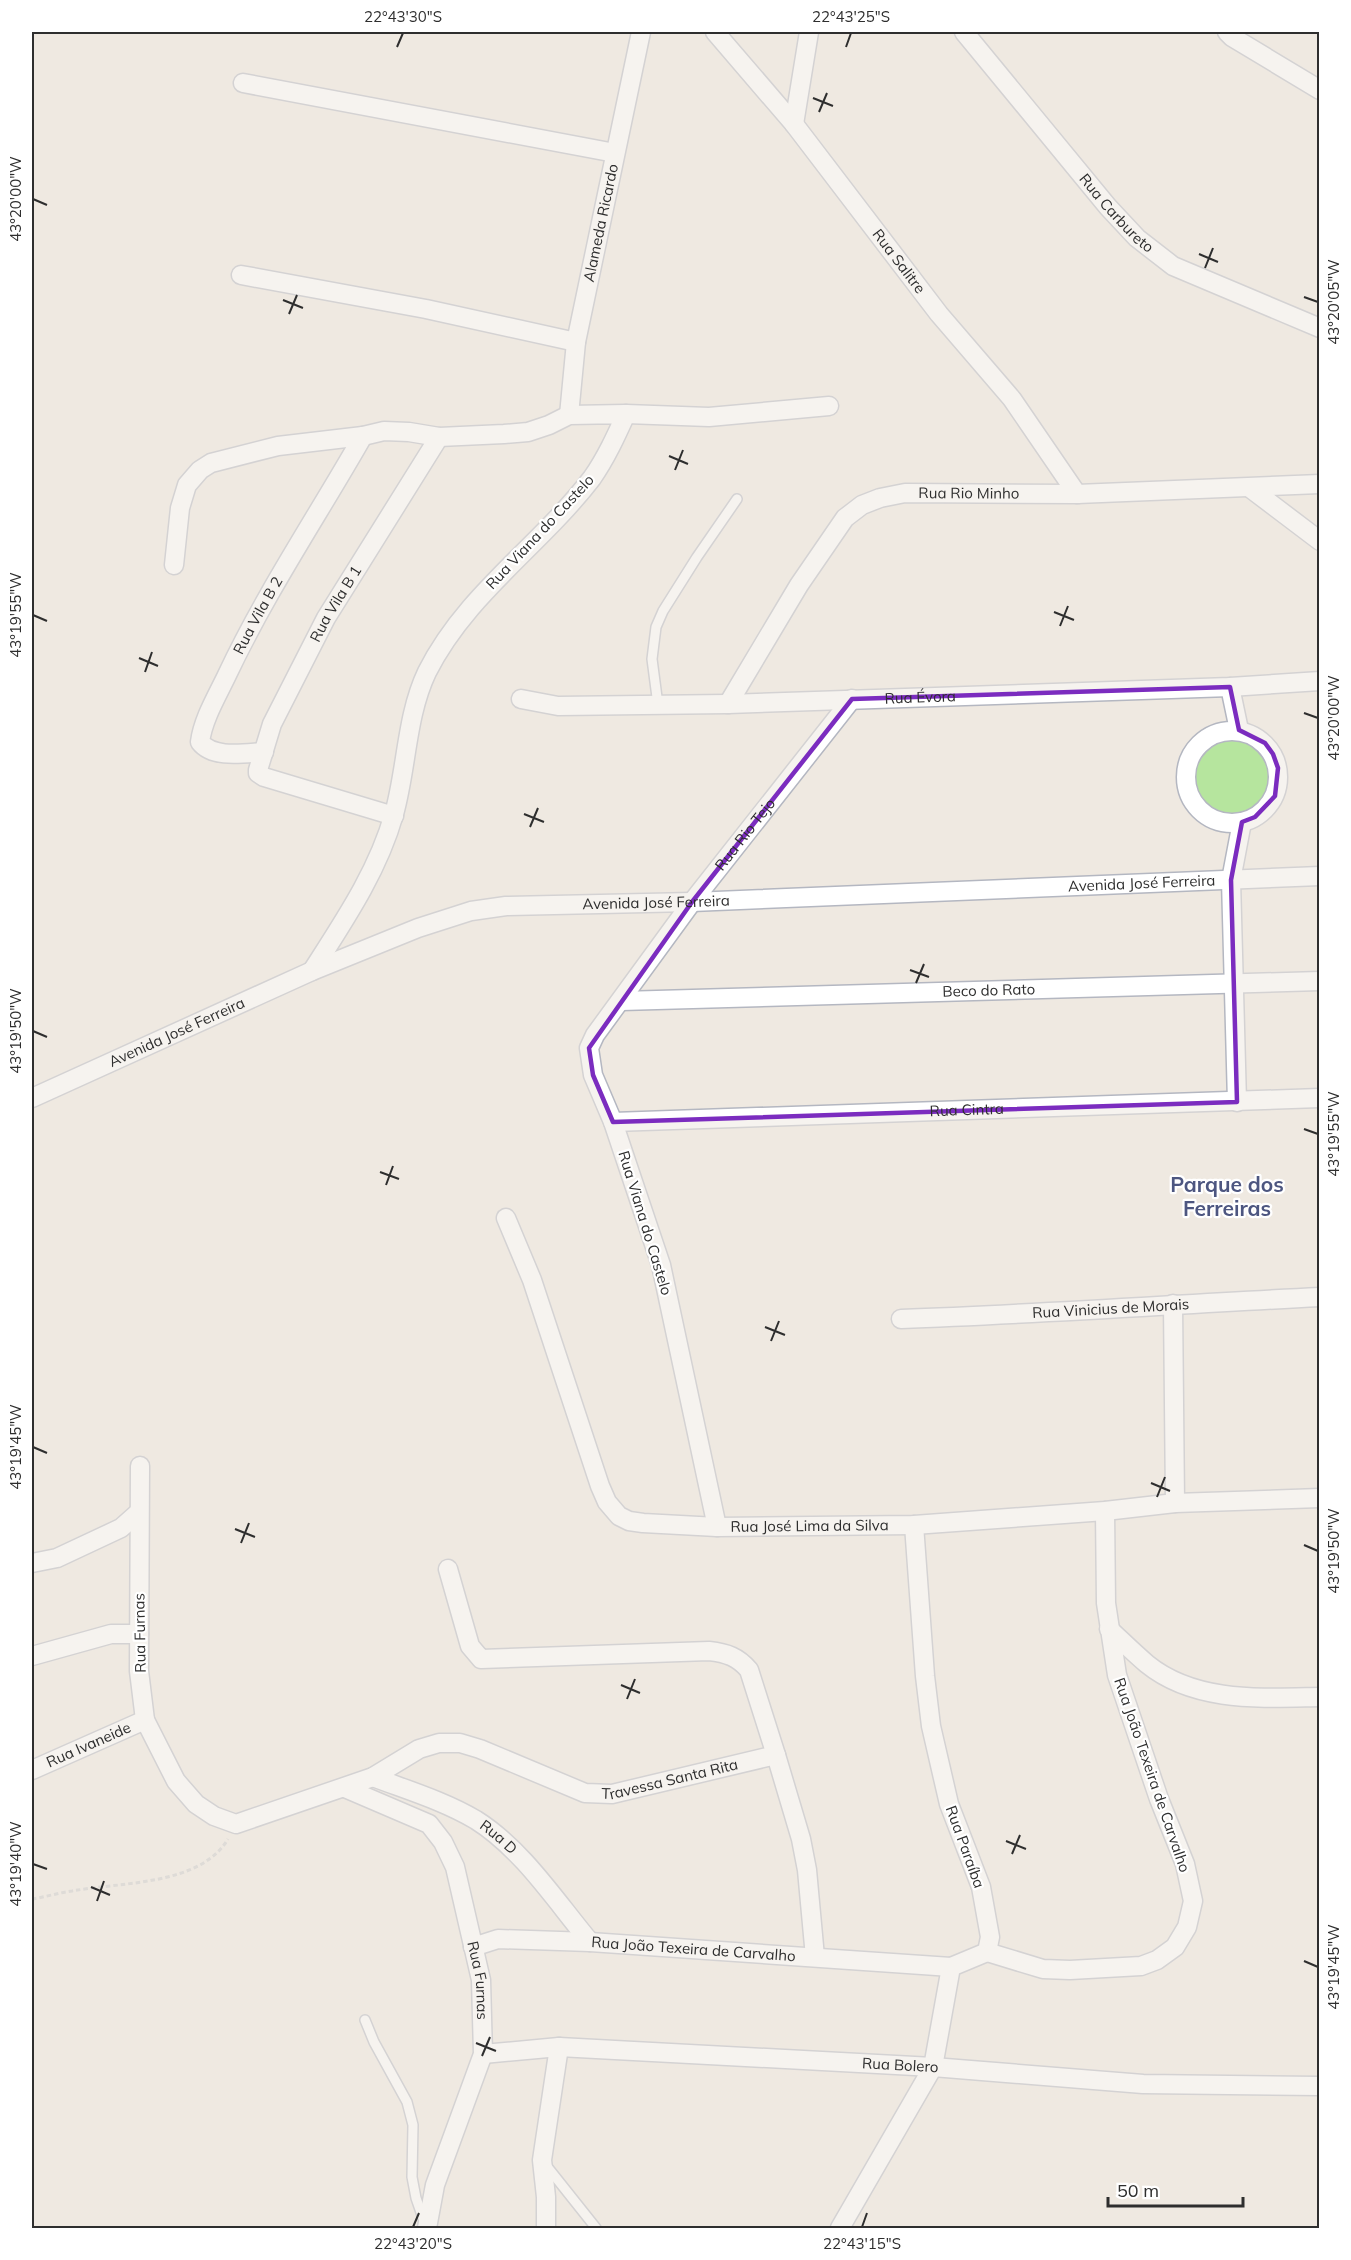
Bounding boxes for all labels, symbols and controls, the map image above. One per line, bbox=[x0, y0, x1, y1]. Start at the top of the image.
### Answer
text: 22°43'30"S bbox=[364, 7, 442, 26]
text: 22°43'25"S bbox=[812, 7, 890, 26]
text: 43°20'00"W bbox=[6, 156, 25, 242]
street label: Alameda Ricardo bbox=[579, 162, 622, 284]
street label: Rua Carbureto bbox=[1075, 169, 1158, 257]
street label: Rua Salitre bbox=[868, 225, 930, 297]
text: 43°20'05"W bbox=[1324, 259, 1343, 345]
street label: Rua Viana do Castelo bbox=[482, 470, 598, 593]
street label: Rua Rio Minho bbox=[918, 483, 1020, 503]
street label: Rua Vila B 1 bbox=[305, 562, 365, 645]
text: 43°19'55"W bbox=[6, 572, 25, 658]
street label: Rua Vila B 2 bbox=[229, 573, 286, 657]
text: 43°20'00"W bbox=[1324, 675, 1343, 761]
street label: Rua Évora bbox=[884, 686, 956, 708]
street label: Rua Rio Tejo bbox=[711, 794, 779, 874]
street label: Avenida José Ferreira bbox=[1068, 870, 1216, 895]
street label: Avenida José Ferreira bbox=[582, 890, 730, 913]
street label: Beco do Rato bbox=[942, 979, 1035, 1001]
text: 43°19'50"W bbox=[6, 988, 25, 1074]
street label: Avenida José Ferreira bbox=[106, 993, 248, 1071]
text: 43°19'55"W bbox=[1324, 1091, 1343, 1177]
street label: Rua Cintra bbox=[929, 1099, 1004, 1120]
street label: Rua Viana do Castelo bbox=[614, 1148, 676, 1297]
district label: Parque dos Ferreiras bbox=[1170, 1171, 1284, 1221]
street label: Rua Vinicius de Morais bbox=[1032, 1294, 1190, 1322]
text: 43°19'45"W bbox=[6, 1404, 25, 1490]
text: 43°19'50"W bbox=[1324, 1508, 1343, 1594]
street label: Rua José Lima da Silva bbox=[730, 1515, 889, 1536]
street label: Rua Furnas bbox=[129, 1593, 150, 1673]
street label: Rua João Texeira de Carvalho bbox=[1110, 1675, 1195, 1875]
street label: Rua Ivaneide bbox=[43, 1717, 134, 1771]
street label: Travessa Santa Rita bbox=[601, 1754, 740, 1803]
street label: Rua Paraíba bbox=[942, 1803, 989, 1891]
street label: Rua D bbox=[476, 1815, 522, 1858]
text: 43°19'40"W bbox=[6, 1821, 25, 1907]
text: 43°19'45"W bbox=[1324, 1924, 1343, 2010]
street label: Rua João Texeira de Carvalho bbox=[591, 1932, 796, 1965]
street label: Rua Furnas bbox=[463, 1939, 492, 2020]
street label: Rua Bolero bbox=[862, 2053, 939, 2076]
scale bar bbox=[1108, 2170, 1243, 2208]
text: 50 m bbox=[1117, 2179, 1159, 2202]
text: 22°43'20"S bbox=[374, 2234, 452, 2253]
text: 22°43'15"S bbox=[823, 2234, 901, 2253]

